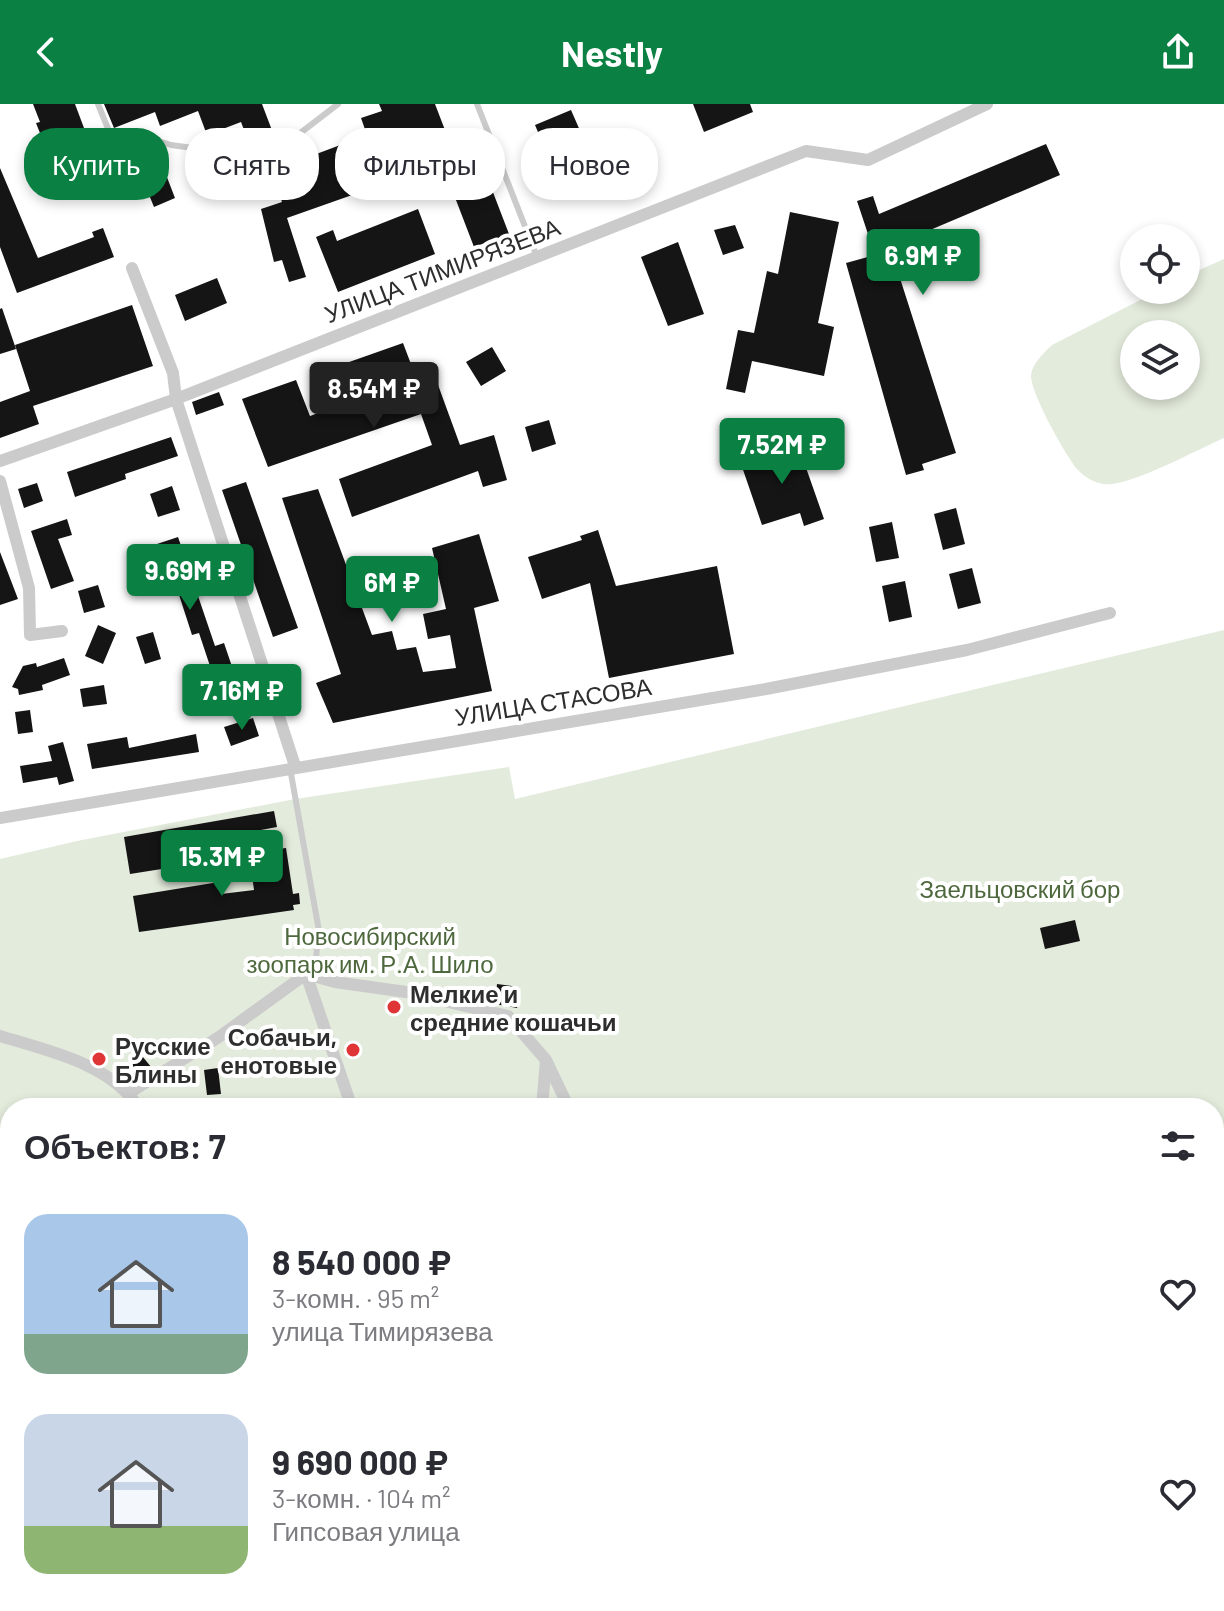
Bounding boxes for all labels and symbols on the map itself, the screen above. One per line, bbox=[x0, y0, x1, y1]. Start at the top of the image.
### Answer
street label: УЛИЦА ТИМИРЯЗЕВА bbox=[320, 212, 564, 328]
pin: 6.9M ₽ bbox=[858, 229, 988, 297]
pin: 8.54M ₽ bbox=[300, 362, 448, 430]
pin: 7.52M ₽ bbox=[708, 418, 856, 486]
pin: 9.69M ₽ bbox=[116, 544, 264, 612]
pin: 6M ₽ bbox=[345, 556, 439, 624]
pin: 7.16M ₽ bbox=[168, 664, 316, 732]
street label: УЛИЦА СТАСОВА bbox=[453, 671, 653, 731]
pin: 15.3M ₽ bbox=[148, 830, 296, 898]
park label: Заельцовский бор bbox=[920, 874, 1120, 903]
park label: Новосибирский зоопарк им. Р.А. Шило bbox=[247, 921, 493, 978]
place label: Мелкие и средние кошачьи bbox=[410, 979, 617, 1036]
marker: Мелкие и средние кошачьи bbox=[385, 998, 403, 1016]
place label: Собачьи, енотовые bbox=[220, 1022, 337, 1079]
place label: Русские Блины bbox=[115, 1031, 211, 1088]
marker: Собачьи, енотовые bbox=[344, 1041, 362, 1059]
marker: Русские Блины bbox=[90, 1050, 108, 1068]

